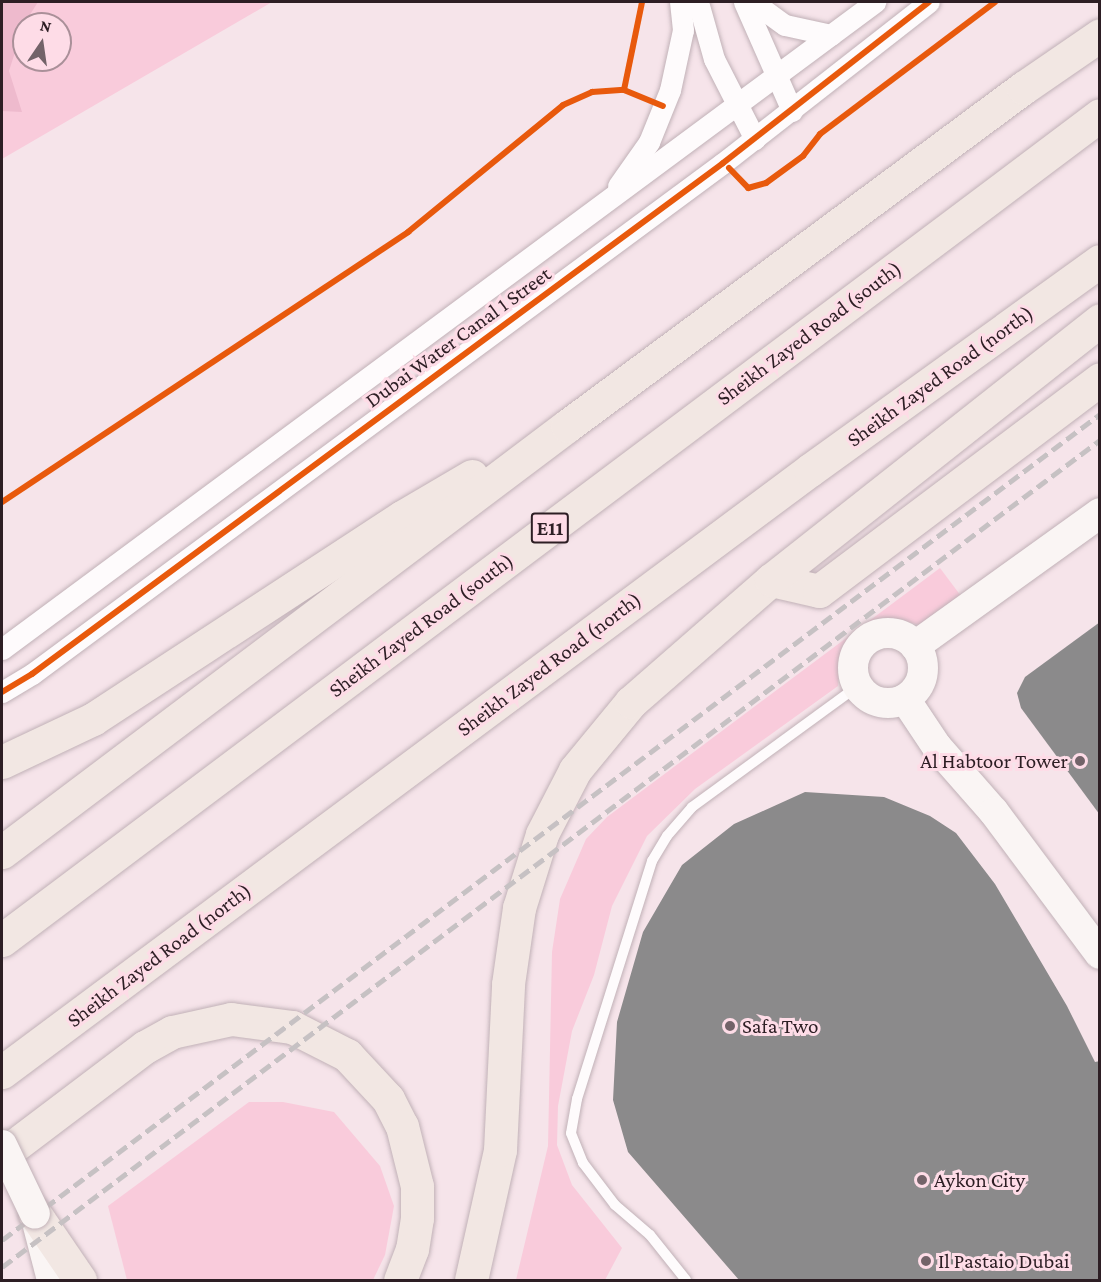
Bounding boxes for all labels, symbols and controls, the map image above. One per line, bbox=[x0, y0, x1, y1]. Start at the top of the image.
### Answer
north arrow bbox=[12, 12, 72, 72]
text: N bbox=[38, 16, 53, 35]
street label: Sheikh Zayed Road (south) bbox=[712, 255, 906, 411]
street label: Dubai Water Canal 1 Street bbox=[360, 261, 556, 413]
street label: Sheikh Zayed Road (north) bbox=[842, 300, 1038, 452]
road number: E11 bbox=[530, 511, 570, 545]
street label: Sheikh Zayed Road (south) bbox=[324, 547, 518, 703]
street label: Sheikh Zayed Road (north) bbox=[452, 587, 646, 741]
place label: Al Habtoor Tower bbox=[920, 748, 1068, 774]
marker: Al Habtoor Tower bbox=[1073, 754, 1087, 768]
street label: Sheikh Zayed Road (north) bbox=[62, 878, 256, 1032]
place label: Safa Two bbox=[742, 1013, 819, 1039]
marker: Safa Two bbox=[723, 1019, 737, 1033]
place label: Aykon City bbox=[934, 1167, 1025, 1193]
marker: Aykon City bbox=[915, 1173, 929, 1187]
place label: Il Pastaio Dubai bbox=[938, 1248, 1070, 1274]
marker: Il Pastaio Dubai bbox=[919, 1254, 933, 1268]

